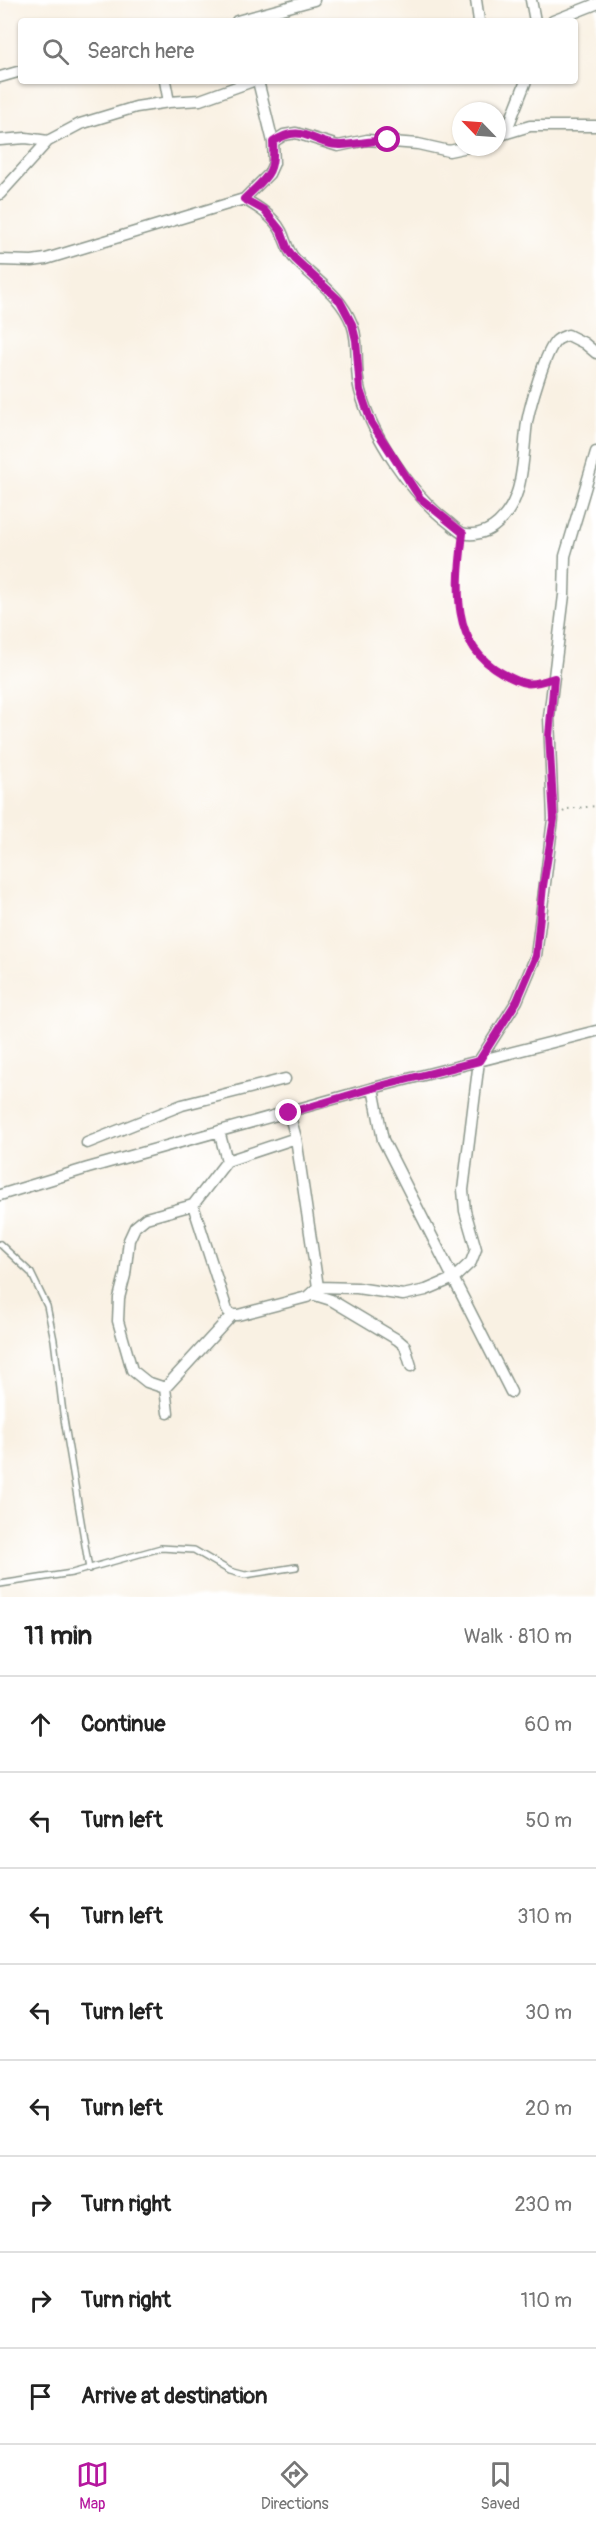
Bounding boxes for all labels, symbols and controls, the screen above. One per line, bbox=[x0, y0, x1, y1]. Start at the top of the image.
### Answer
search box bbox=[18, 18, 578, 84]
icon: search bbox=[39, 35, 72, 68]
text: Search here bbox=[87, 37, 194, 65]
north arrow bbox=[452, 102, 506, 156]
route start bbox=[374, 126, 400, 152]
route end bbox=[275, 1099, 301, 1125]
text: 11 min bbox=[24, 1620, 92, 1652]
text: Walk · 810 m bbox=[464, 1624, 572, 1649]
icon: ahead bbox=[24, 1708, 57, 1741]
text: Continue bbox=[81, 1710, 165, 1738]
text: 60 m bbox=[525, 1712, 572, 1737]
icon: left bbox=[24, 1804, 57, 1837]
text: Turn left bbox=[81, 1806, 163, 1834]
text: 50 m bbox=[525, 1808, 572, 1833]
icon: left bbox=[24, 1900, 57, 1933]
text: Turn left bbox=[81, 1902, 163, 1930]
text: 310 m bbox=[517, 1904, 572, 1929]
icon: left bbox=[24, 1996, 57, 2029]
text: Turn left bbox=[81, 1998, 163, 2026]
text: 30 m bbox=[525, 2000, 572, 2025]
icon: left bbox=[24, 2092, 57, 2125]
text: Turn left bbox=[81, 2094, 163, 2122]
text: 20 m bbox=[525, 2096, 572, 2121]
icon: right bbox=[24, 2188, 57, 2221]
text: Turn right bbox=[81, 2190, 171, 2218]
text: 230 m bbox=[515, 2192, 572, 2217]
icon: right bbox=[24, 2284, 57, 2317]
text: Turn right bbox=[81, 2286, 171, 2314]
text: 110 m bbox=[521, 2288, 572, 2313]
icon: arrive bbox=[24, 2380, 57, 2413]
text: Arrive at destination bbox=[81, 2382, 267, 2410]
tab: Map bbox=[76, 2458, 109, 2514]
tab: Directions bbox=[261, 2458, 329, 2514]
tab: Saved bbox=[480, 2458, 520, 2514]

